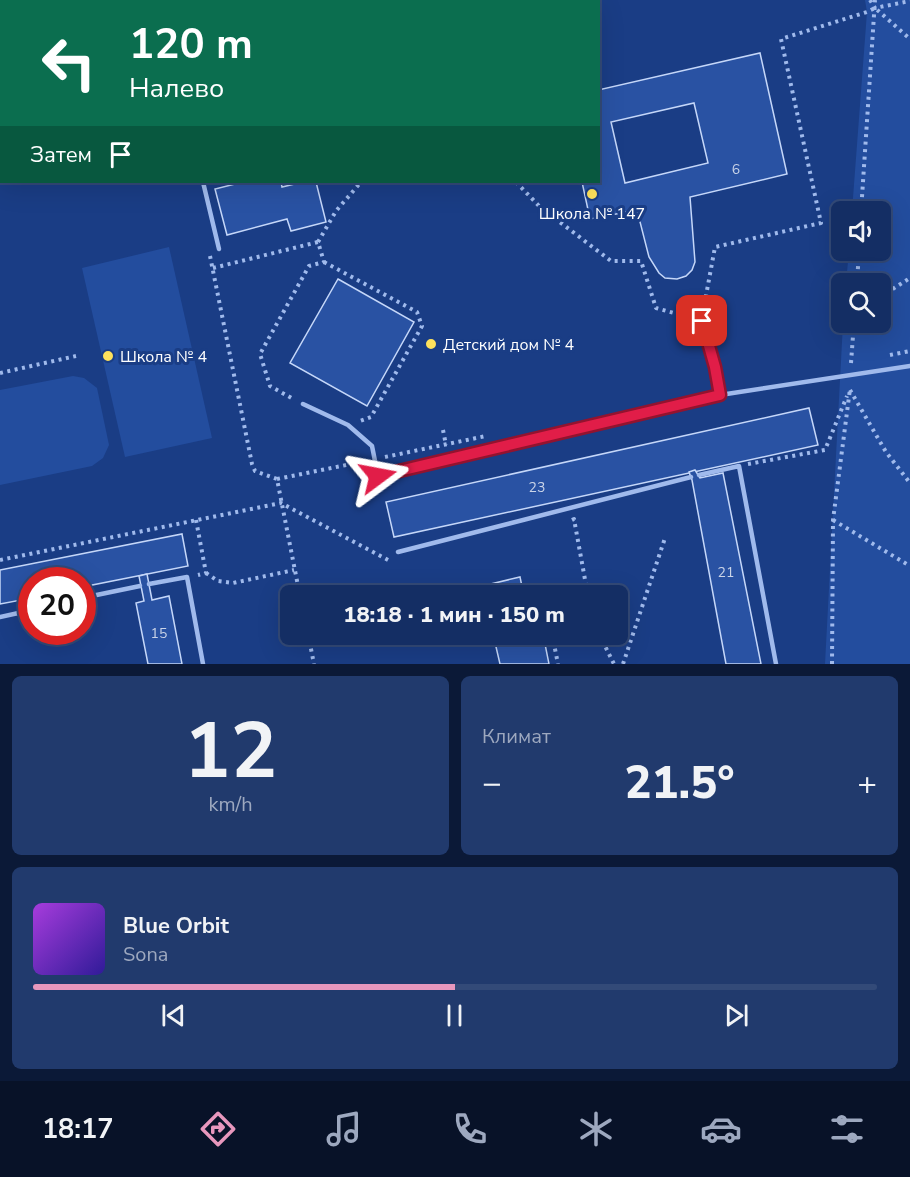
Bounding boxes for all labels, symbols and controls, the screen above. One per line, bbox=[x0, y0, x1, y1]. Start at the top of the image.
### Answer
text: 120 m bbox=[129, 16, 253, 73]
icon: left bbox=[30, 24, 108, 102]
text: Налево bbox=[129, 70, 224, 107]
icon: arrive bbox=[104, 138, 137, 171]
text: Затем bbox=[30, 140, 92, 170]
house number: 6 bbox=[732, 160, 740, 179]
marker: Школа № 147 bbox=[585, 187, 599, 201]
map controls bbox=[831, 201, 891, 333]
button: sound bbox=[831, 201, 891, 261]
place label: Школа № 147 bbox=[539, 203, 645, 225]
button: search bbox=[831, 273, 891, 333]
pin bbox=[676, 295, 727, 346]
icon: arrive bbox=[685, 304, 718, 337]
place label: Детский дом № 4 bbox=[443, 334, 575, 356]
marker: Детский дом № 4 bbox=[424, 337, 438, 351]
place label: Школа № 4 bbox=[120, 346, 207, 368]
marker: Школа № 4 bbox=[101, 349, 115, 363]
position arrow bbox=[346, 444, 410, 508]
house number: 23 bbox=[529, 478, 545, 497]
house number: 21 bbox=[718, 563, 734, 582]
speed limit sign: 20 bbox=[18, 567, 96, 645]
text: 18:18 · 1 мин · 150 m bbox=[343, 600, 565, 630]
house number: 15 bbox=[151, 624, 167, 643]
text: 12 bbox=[184, 698, 277, 805]
text: Климат bbox=[482, 723, 551, 750]
text: 21.5° bbox=[625, 753, 734, 814]
text: − bbox=[482, 761, 502, 806]
text: + bbox=[857, 761, 877, 806]
text: km/h bbox=[208, 791, 253, 818]
text: Blue Orbit bbox=[123, 911, 229, 941]
text: Sona bbox=[123, 941, 168, 968]
icon: previous bbox=[157, 999, 190, 1032]
icon: pause bbox=[438, 999, 471, 1032]
icon: next bbox=[720, 999, 753, 1032]
icon: directions bbox=[197, 1108, 239, 1150]
icon: music bbox=[323, 1108, 365, 1150]
icon: phone bbox=[449, 1108, 491, 1150]
icon: climate bbox=[575, 1108, 617, 1150]
icon: car bbox=[700, 1108, 742, 1150]
icon: filters bbox=[826, 1108, 868, 1150]
text: 18:17 bbox=[42, 1111, 113, 1148]

